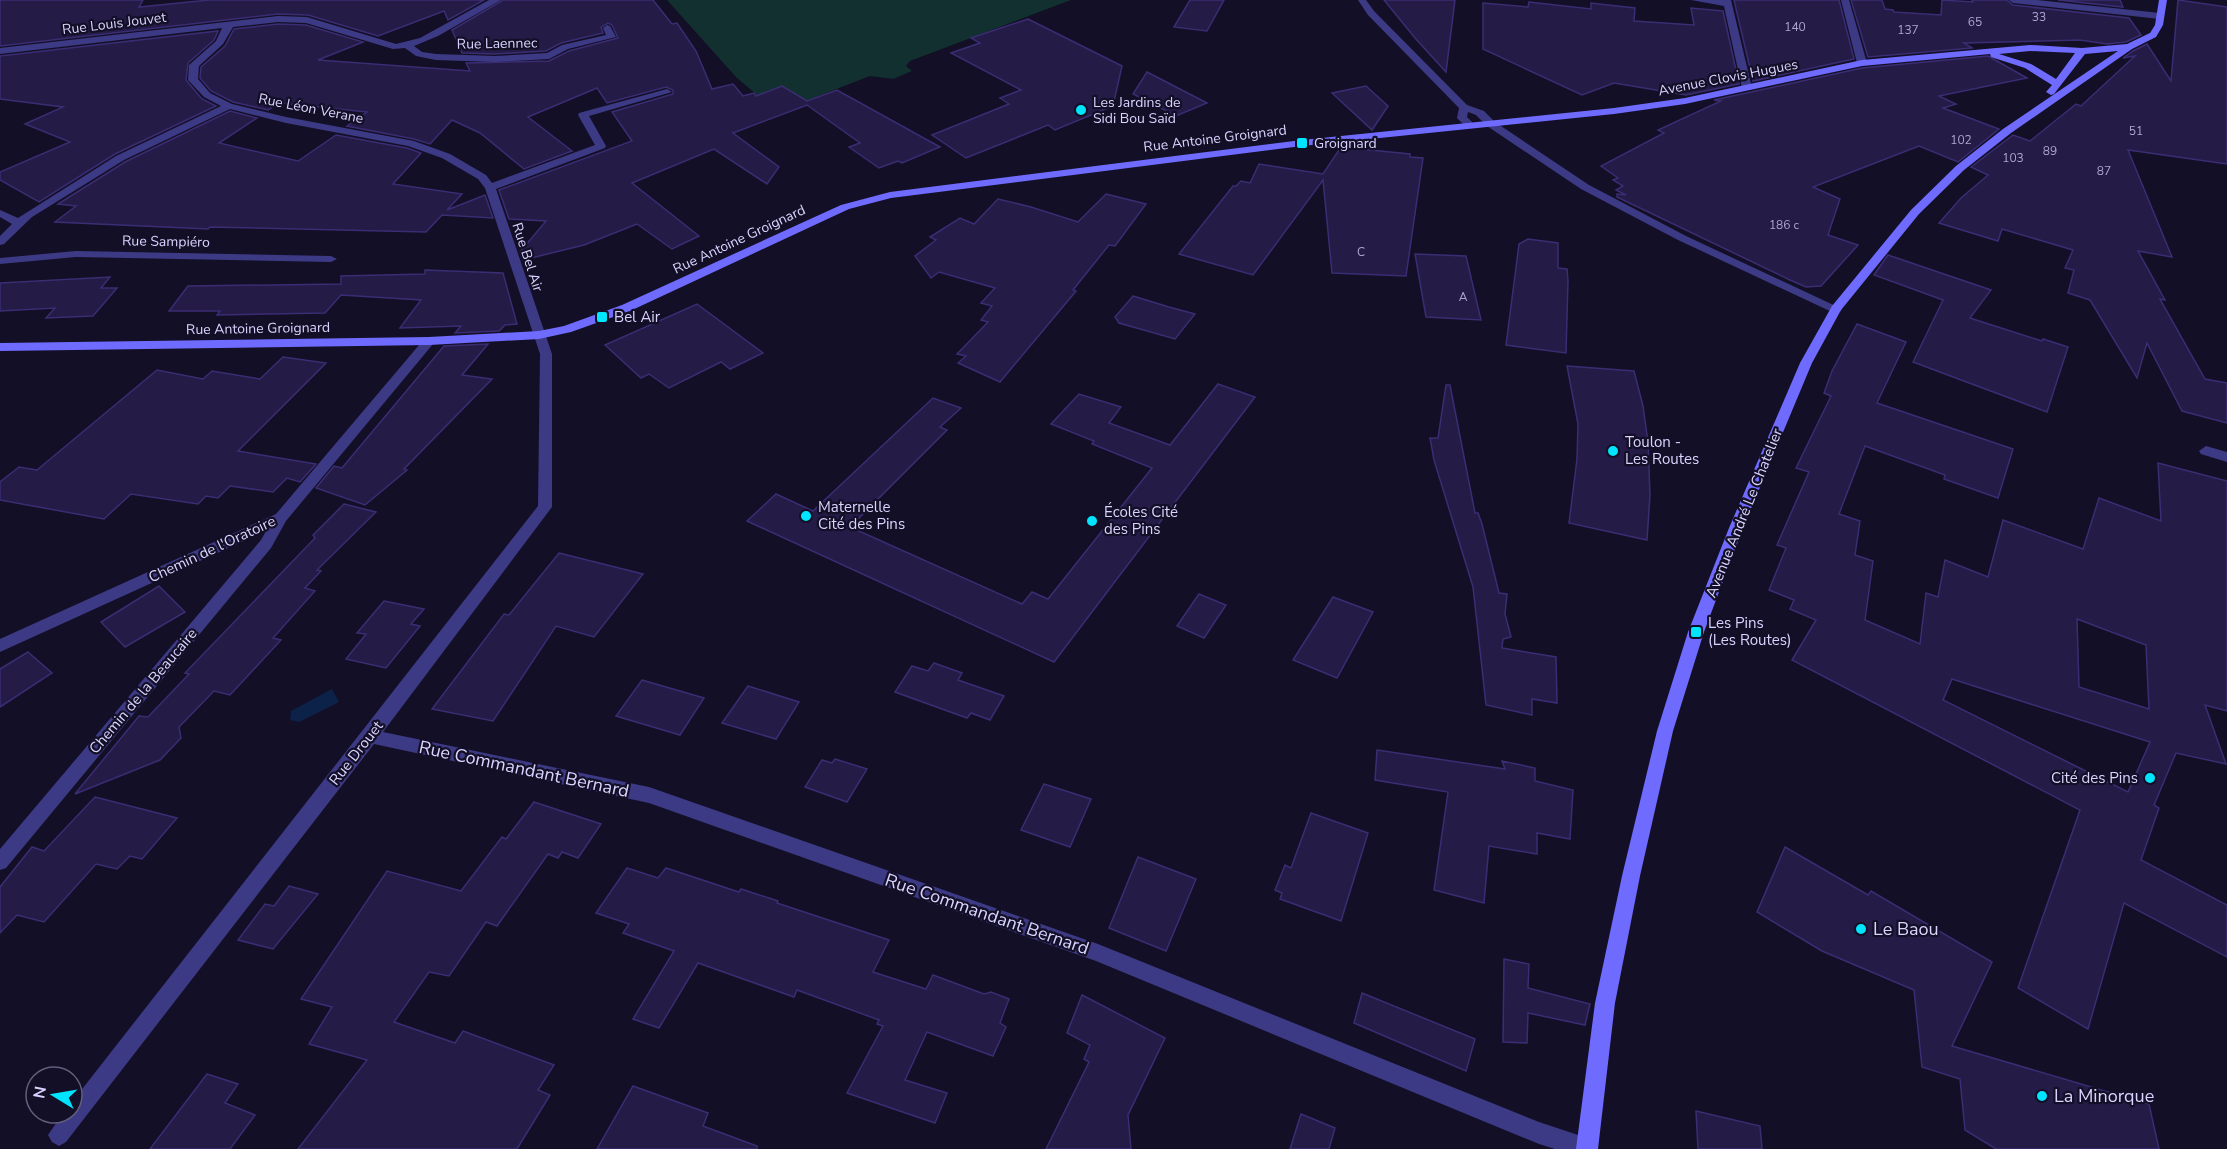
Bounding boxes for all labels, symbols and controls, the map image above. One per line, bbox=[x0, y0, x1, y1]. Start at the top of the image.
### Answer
street label: Rue Louis Jouvet bbox=[61, 8, 167, 39]
house number: 33 bbox=[2032, 9, 2046, 25]
house number: 65 bbox=[1968, 14, 1982, 30]
house number: 140 bbox=[1784, 19, 1806, 35]
house number: 137 bbox=[1897, 22, 1919, 38]
street label: Rue Laennec bbox=[457, 33, 538, 54]
street label: Avenue Clovis Hugues bbox=[1657, 55, 1800, 100]
street label: Rue Léon Verane bbox=[257, 89, 365, 128]
place label: Les Jardins de Sidi Bou Saïd bbox=[1093, 93, 1181, 128]
marker: Les Jardins de Sidi Bou Saïd bbox=[1074, 103, 1088, 117]
street label: Rue Antoine Groignard bbox=[1142, 120, 1288, 157]
house number: 51 bbox=[2129, 123, 2143, 139]
house number: 102 bbox=[1950, 132, 1972, 148]
place label: Groignard bbox=[1314, 134, 1377, 153]
marker: Groignard bbox=[1295, 136, 1309, 150]
house number: 89 bbox=[2043, 143, 2057, 159]
house number: 103 bbox=[2002, 150, 2024, 166]
house number: 87 bbox=[2097, 163, 2111, 179]
street label: Rue Antoine Groignard bbox=[670, 200, 809, 279]
house number: 186 c bbox=[1769, 217, 1800, 233]
street label: Rue Bel Air bbox=[507, 220, 548, 294]
street label: Rue Sampiéro bbox=[122, 231, 210, 252]
house number: C bbox=[1357, 244, 1365, 260]
house number: A bbox=[1459, 289, 1468, 305]
place label: Bel Air bbox=[614, 307, 661, 327]
marker: Bel Air bbox=[595, 310, 609, 324]
street label: Rue Antoine Groignard bbox=[186, 318, 330, 339]
street label: Avenue André Le Chatelier bbox=[1701, 425, 1787, 601]
place label: Toulon - Les Routes bbox=[1625, 432, 1699, 469]
marker: Toulon - Les Routes bbox=[1606, 444, 1620, 458]
place label: Maternelle Cité des Pins bbox=[818, 497, 905, 534]
place label: Écoles Cité des Pins bbox=[1104, 502, 1178, 539]
marker: Maternelle Cité des Pins bbox=[799, 509, 813, 523]
street label: Chemin de l'Oratoire bbox=[145, 511, 279, 587]
marker: Écoles Cité des Pins bbox=[1085, 514, 1099, 528]
place label: Les Pins (Les Routes) bbox=[1708, 613, 1792, 650]
street label: Chemin de la Beaucaire bbox=[85, 624, 202, 758]
marker: Les Pins (Les Routes) bbox=[1689, 625, 1703, 639]
street label: Rue Drouet bbox=[325, 716, 388, 789]
street label: Rue Commandant Bernard bbox=[417, 735, 631, 803]
place label: Cité des Pins bbox=[2051, 768, 2138, 788]
marker: Cité des Pins bbox=[2143, 771, 2157, 785]
street label: Rue Commandant Bernard bbox=[882, 868, 1092, 960]
place label: Le Baou bbox=[1873, 917, 1939, 941]
marker: Le Baou bbox=[1854, 922, 1868, 936]
north arrow bbox=[24, 1065, 84, 1125]
text: N bbox=[28, 1084, 52, 1100]
place label: La Minorque bbox=[2054, 1084, 2154, 1108]
marker: La Minorque bbox=[2035, 1089, 2049, 1103]

